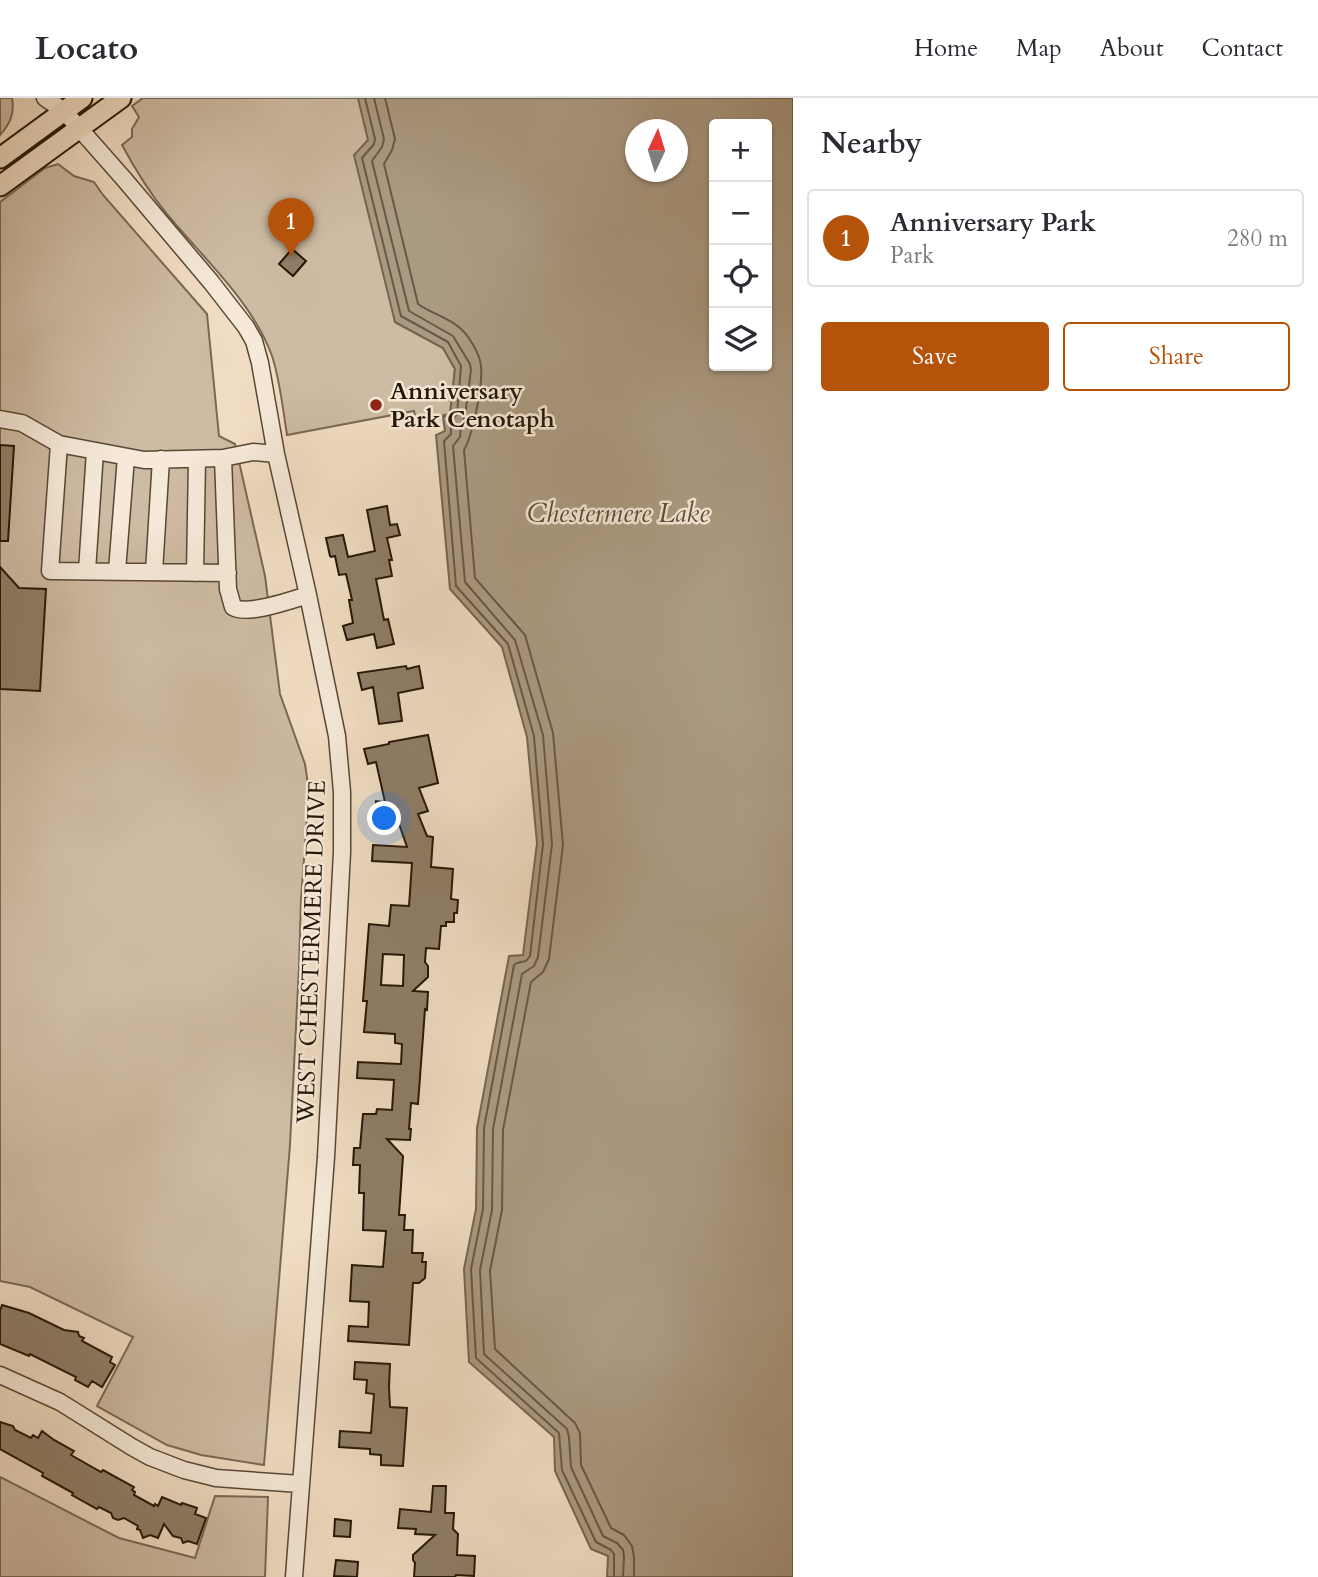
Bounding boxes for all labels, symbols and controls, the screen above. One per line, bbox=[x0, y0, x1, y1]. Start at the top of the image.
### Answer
text: Locato bbox=[35, 26, 138, 71]
text: Home bbox=[914, 32, 978, 65]
text: Map bbox=[1016, 32, 1062, 65]
text: About bbox=[1100, 32, 1164, 65]
text: Contact bbox=[1202, 32, 1283, 65]
north arrow bbox=[625, 119, 688, 182]
map controls bbox=[709, 119, 772, 371]
button: + bbox=[709, 119, 772, 182]
text: Nearby bbox=[821, 123, 922, 164]
button: − bbox=[709, 182, 772, 245]
pin: 1 bbox=[268, 198, 314, 256]
text: Anniversary Park bbox=[890, 205, 1096, 240]
text: 1 bbox=[840, 223, 852, 254]
text: 280 m bbox=[1227, 223, 1288, 254]
text: Park bbox=[890, 240, 934, 271]
button: locate bbox=[709, 245, 772, 308]
button: layers bbox=[709, 308, 772, 371]
button: Save bbox=[821, 322, 1049, 391]
button: Share bbox=[1063, 322, 1290, 391]
place label: Anniversary Park Cenotaph bbox=[390, 375, 555, 436]
marker: Anniversary Park Cenotaph bbox=[368, 397, 384, 413]
water label: Chestermere Lake bbox=[527, 496, 710, 531]
street label: WEST CHESTERMERE DRIVE bbox=[289, 780, 334, 1125]
your location bbox=[367, 801, 401, 835]

